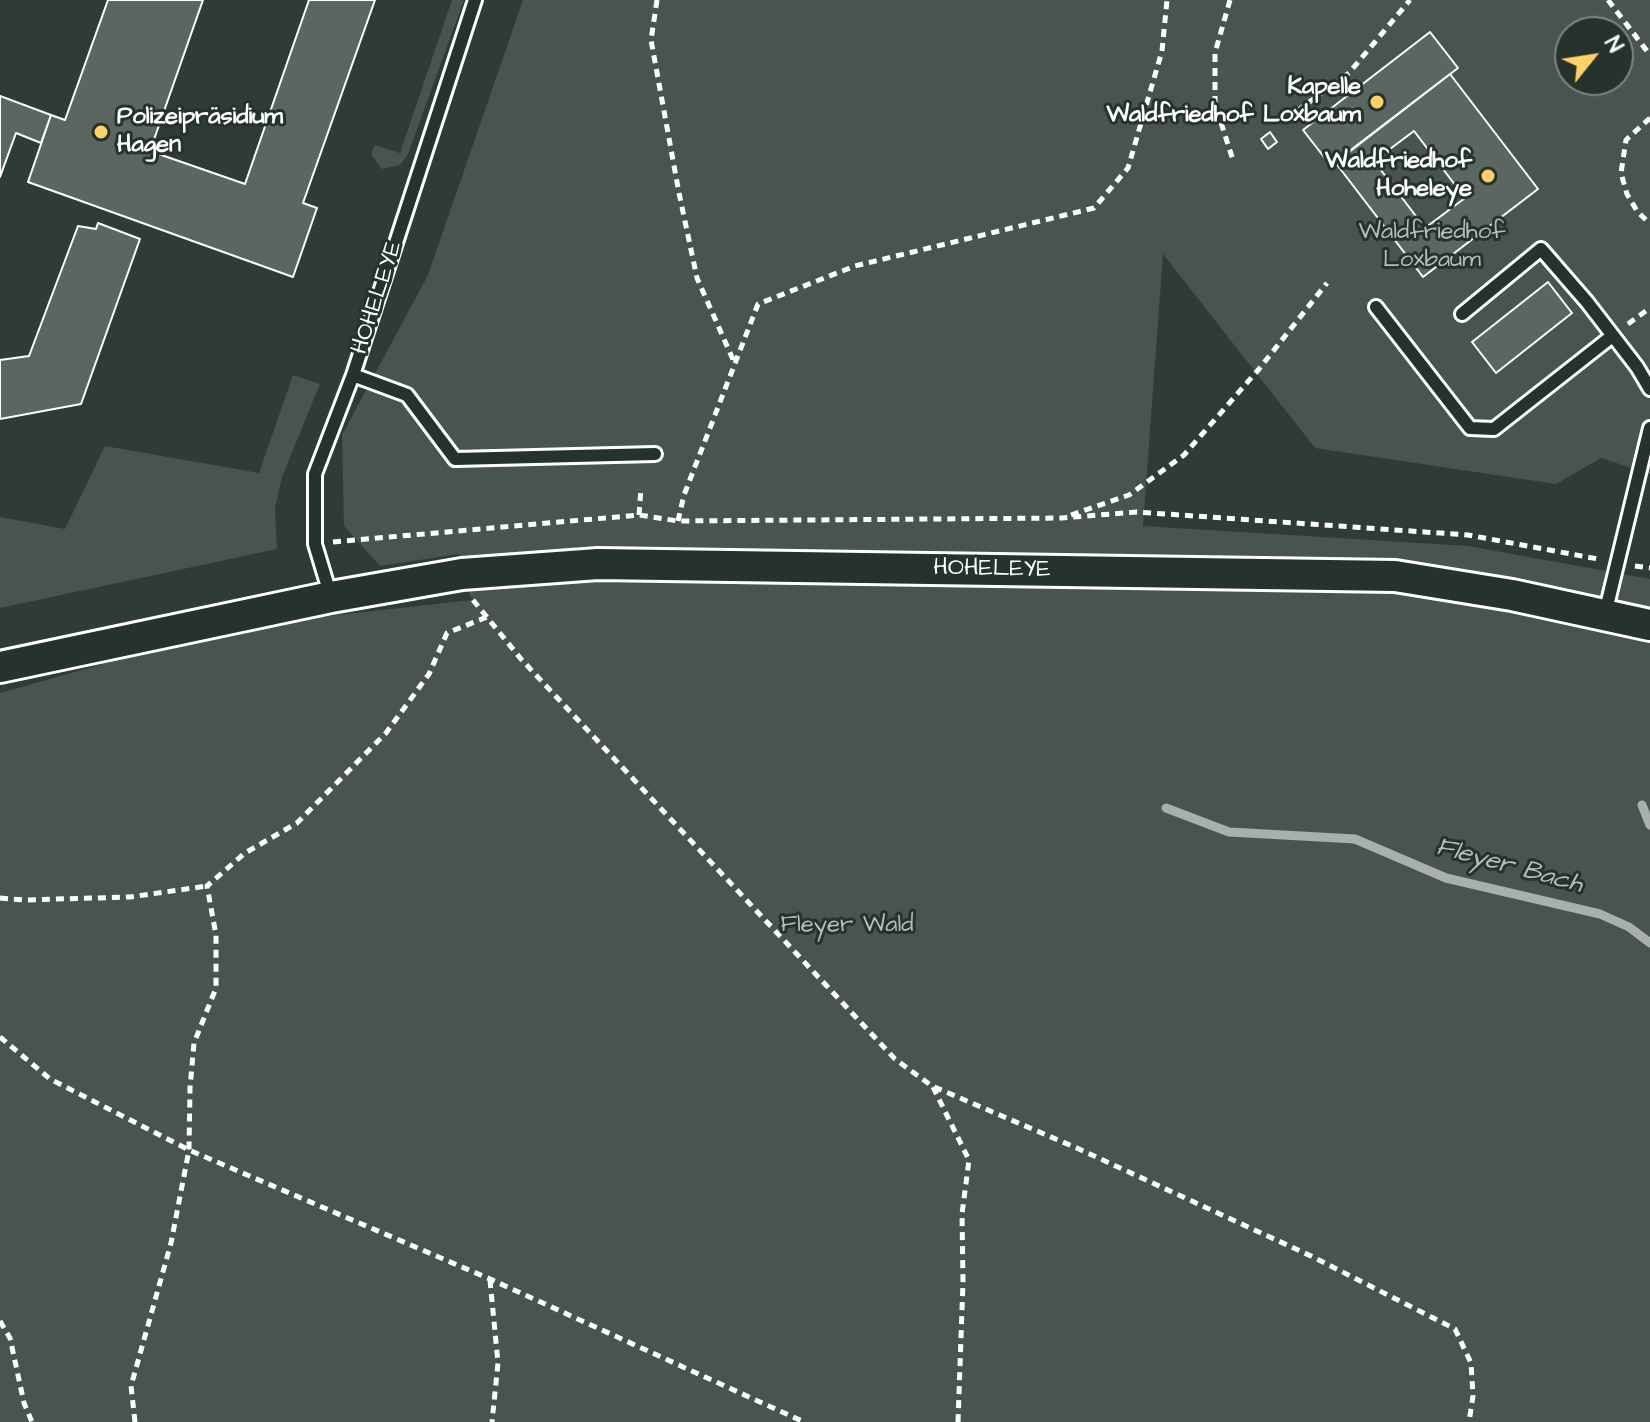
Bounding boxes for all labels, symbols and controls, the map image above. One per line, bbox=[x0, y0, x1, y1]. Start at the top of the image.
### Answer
north arrow bbox=[1554, 16, 1634, 96]
text: N bbox=[1597, 31, 1630, 58]
place label: Kapelle Waldfriedhof Loxbaum bbox=[1107, 74, 1361, 130]
marker: Kapelle Waldfriedhof Loxbaum bbox=[1368, 93, 1386, 111]
place label: Polizeipräsidium Hagen bbox=[117, 104, 283, 160]
marker: Polizeipräsidium Hagen bbox=[92, 123, 110, 141]
place label: Waldfriedhof Hoheleye bbox=[1325, 148, 1472, 204]
marker: Waldfriedhof Hoheleye bbox=[1479, 167, 1497, 185]
park label: Waldfriedhof Loxbaum bbox=[1359, 219, 1505, 275]
street label: HOHELEYE bbox=[346, 238, 410, 358]
street label: HOHELEYE bbox=[933, 555, 1051, 585]
water label: Fleyer Bach bbox=[1432, 832, 1586, 902]
park label: Fleyer Wald bbox=[780, 912, 914, 940]

